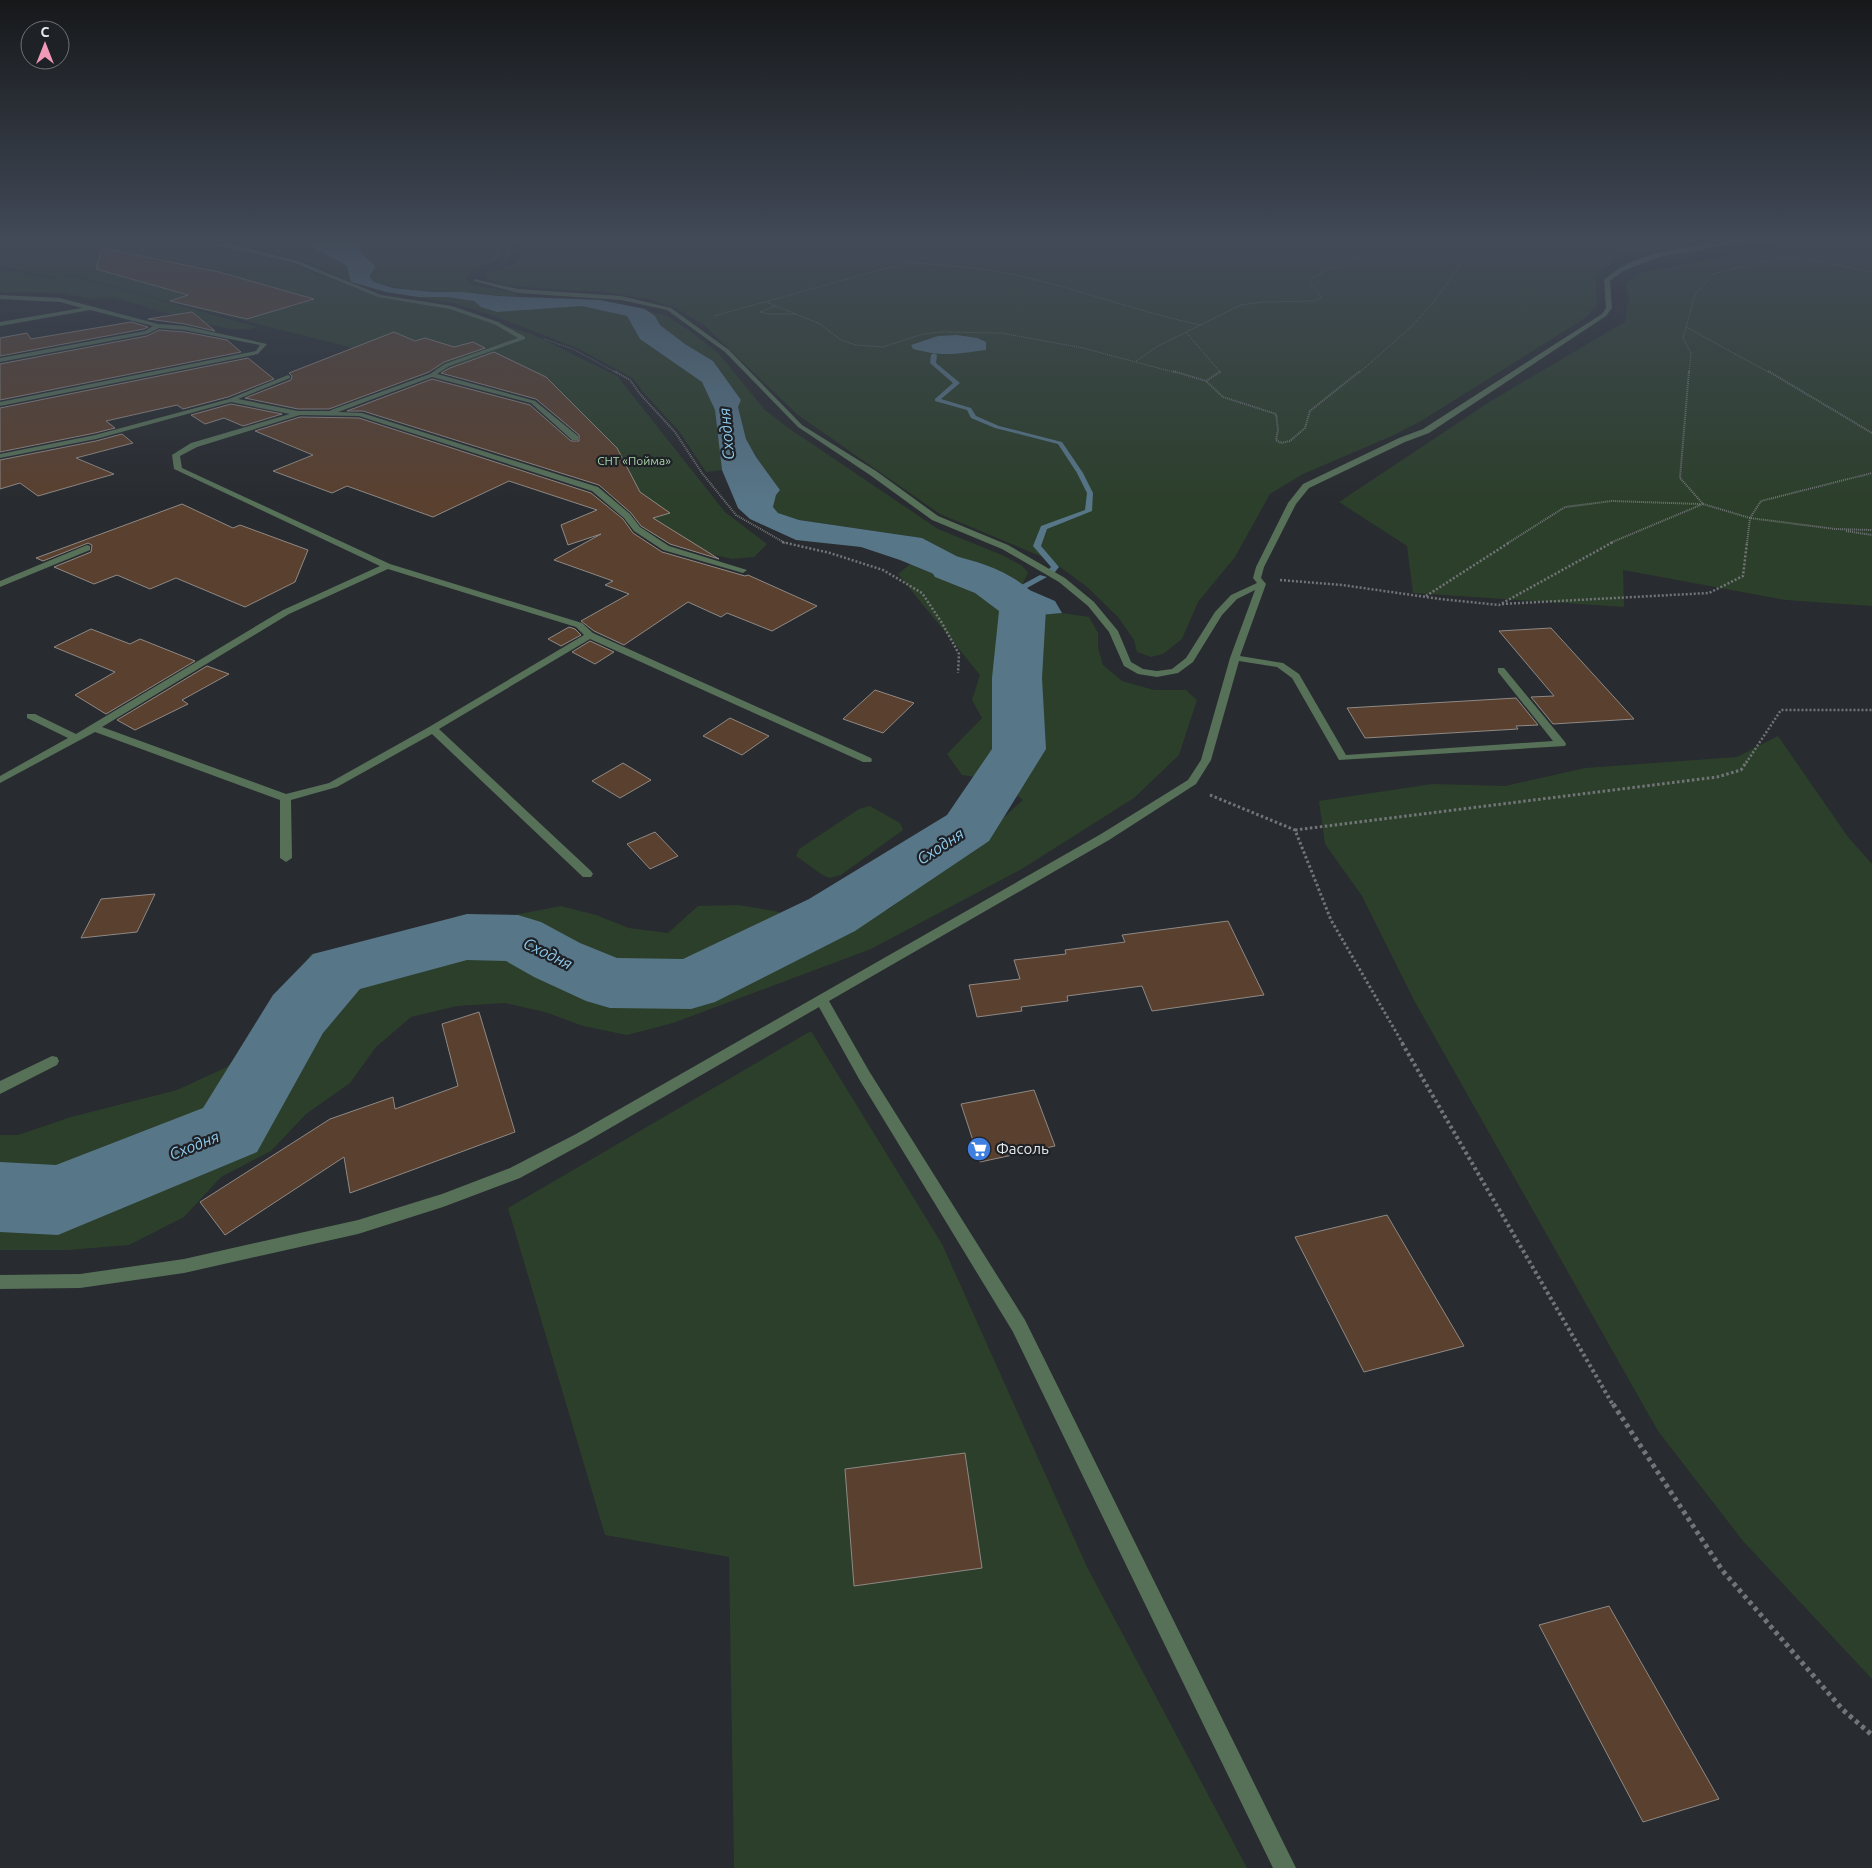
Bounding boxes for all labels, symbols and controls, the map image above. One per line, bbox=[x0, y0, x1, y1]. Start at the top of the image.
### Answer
north arrow bbox=[20, 20, 70, 70]
text: С bbox=[41, 24, 50, 40]
water label: Сходня bbox=[715, 407, 737, 461]
park label: СНТ «Пойма» bbox=[597, 454, 671, 467]
water label: Сходня bbox=[913, 824, 967, 868]
water label: Сходня bbox=[521, 933, 575, 973]
water label: Сходня bbox=[166, 1127, 222, 1163]
supermarket icon: Фасоль bbox=[966, 1136, 992, 1162]
place label: Фасоль bbox=[996, 1140, 1049, 1157]

